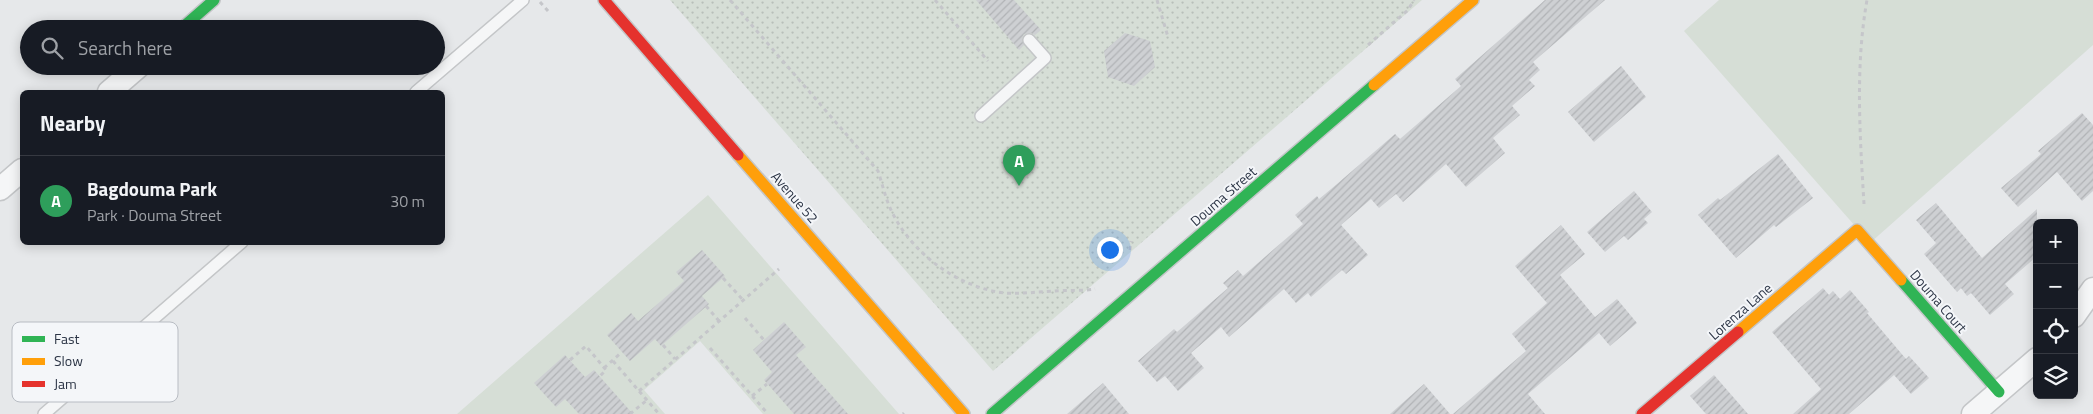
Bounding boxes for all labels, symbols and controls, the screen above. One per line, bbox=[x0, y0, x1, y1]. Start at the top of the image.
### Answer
search box bbox=[20, 20, 445, 75]
text: Search here bbox=[78, 33, 172, 62]
icon: search bbox=[38, 34, 66, 62]
text: Nearby bbox=[40, 107, 105, 139]
pin: A bbox=[1003, 145, 1035, 186]
street label: Douma Street bbox=[1185, 161, 1261, 231]
street label: Avenue 52 bbox=[767, 167, 823, 227]
text: Bagdouma Park bbox=[87, 174, 217, 203]
text: A bbox=[51, 189, 61, 213]
text: 30 m bbox=[390, 189, 425, 213]
text: Park · Douma Street bbox=[87, 203, 222, 227]
map controls bbox=[2033, 219, 2078, 399]
button: + bbox=[2033, 219, 2078, 264]
your location bbox=[1097, 237, 1123, 263]
button: − bbox=[2033, 264, 2078, 309]
street label: Douma Court bbox=[1906, 265, 1972, 337]
street label: Lorenza Lane bbox=[1704, 277, 1776, 345]
button: locate bbox=[2033, 309, 2078, 354]
legend bbox=[12, 322, 178, 402]
text: Fast bbox=[54, 328, 79, 349]
text: Slow bbox=[54, 350, 83, 371]
button: layers bbox=[2033, 354, 2078, 399]
text: Jam bbox=[54, 373, 77, 394]

